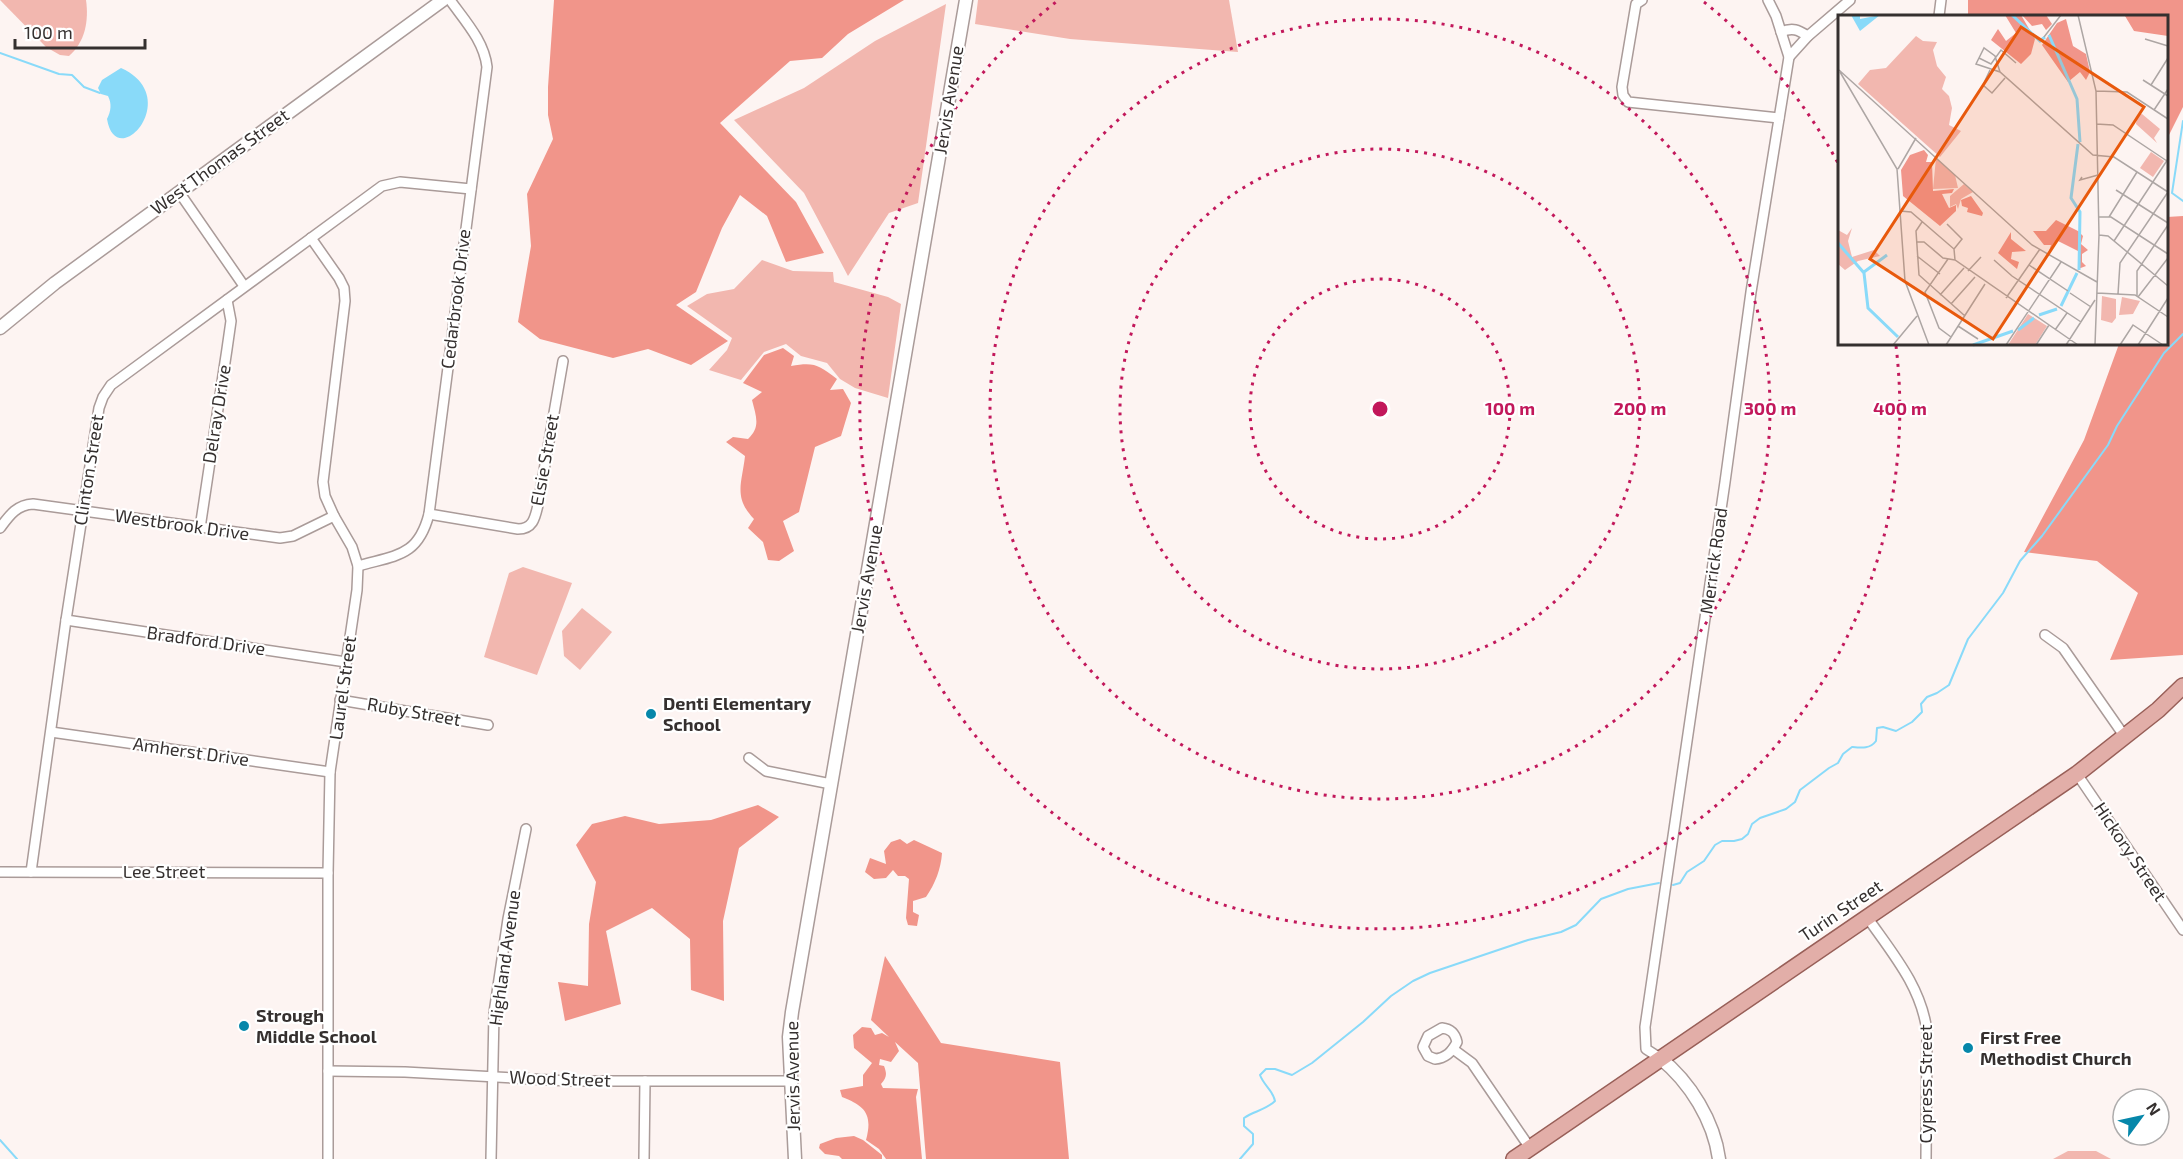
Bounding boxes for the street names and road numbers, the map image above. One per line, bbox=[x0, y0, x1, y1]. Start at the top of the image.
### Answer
street label: Jervis Avenue bbox=[929, 44, 967, 156]
street label: West Thomas Street bbox=[146, 103, 293, 219]
street label: Cedarbrook Drive bbox=[436, 228, 475, 370]
street label: Delray Drive bbox=[197, 363, 235, 465]
street label: Elsie Street bbox=[525, 412, 563, 507]
street label: Clinton Street bbox=[68, 413, 108, 527]
street label: Westbrook Drive bbox=[113, 504, 251, 544]
street label: Merrick Road bbox=[1695, 506, 1731, 616]
street label: Jervis Avenue bbox=[846, 523, 886, 635]
street label: Bradford Drive bbox=[145, 621, 267, 659]
street label: Laurel Street bbox=[324, 634, 360, 741]
street label: Ruby Street bbox=[366, 692, 463, 730]
street label: Amherst Drive bbox=[132, 732, 251, 770]
street label: Hickory Street bbox=[2090, 798, 2172, 905]
street label: Lee Street bbox=[123, 860, 205, 882]
street label: Turin Street bbox=[1795, 874, 1886, 946]
street label: Highland Avenue bbox=[484, 889, 524, 1027]
street label: Jervis Avenue bbox=[780, 1021, 804, 1131]
street label: Cypress Street bbox=[1914, 1024, 1936, 1144]
street label: Wood Street bbox=[509, 1065, 611, 1091]

